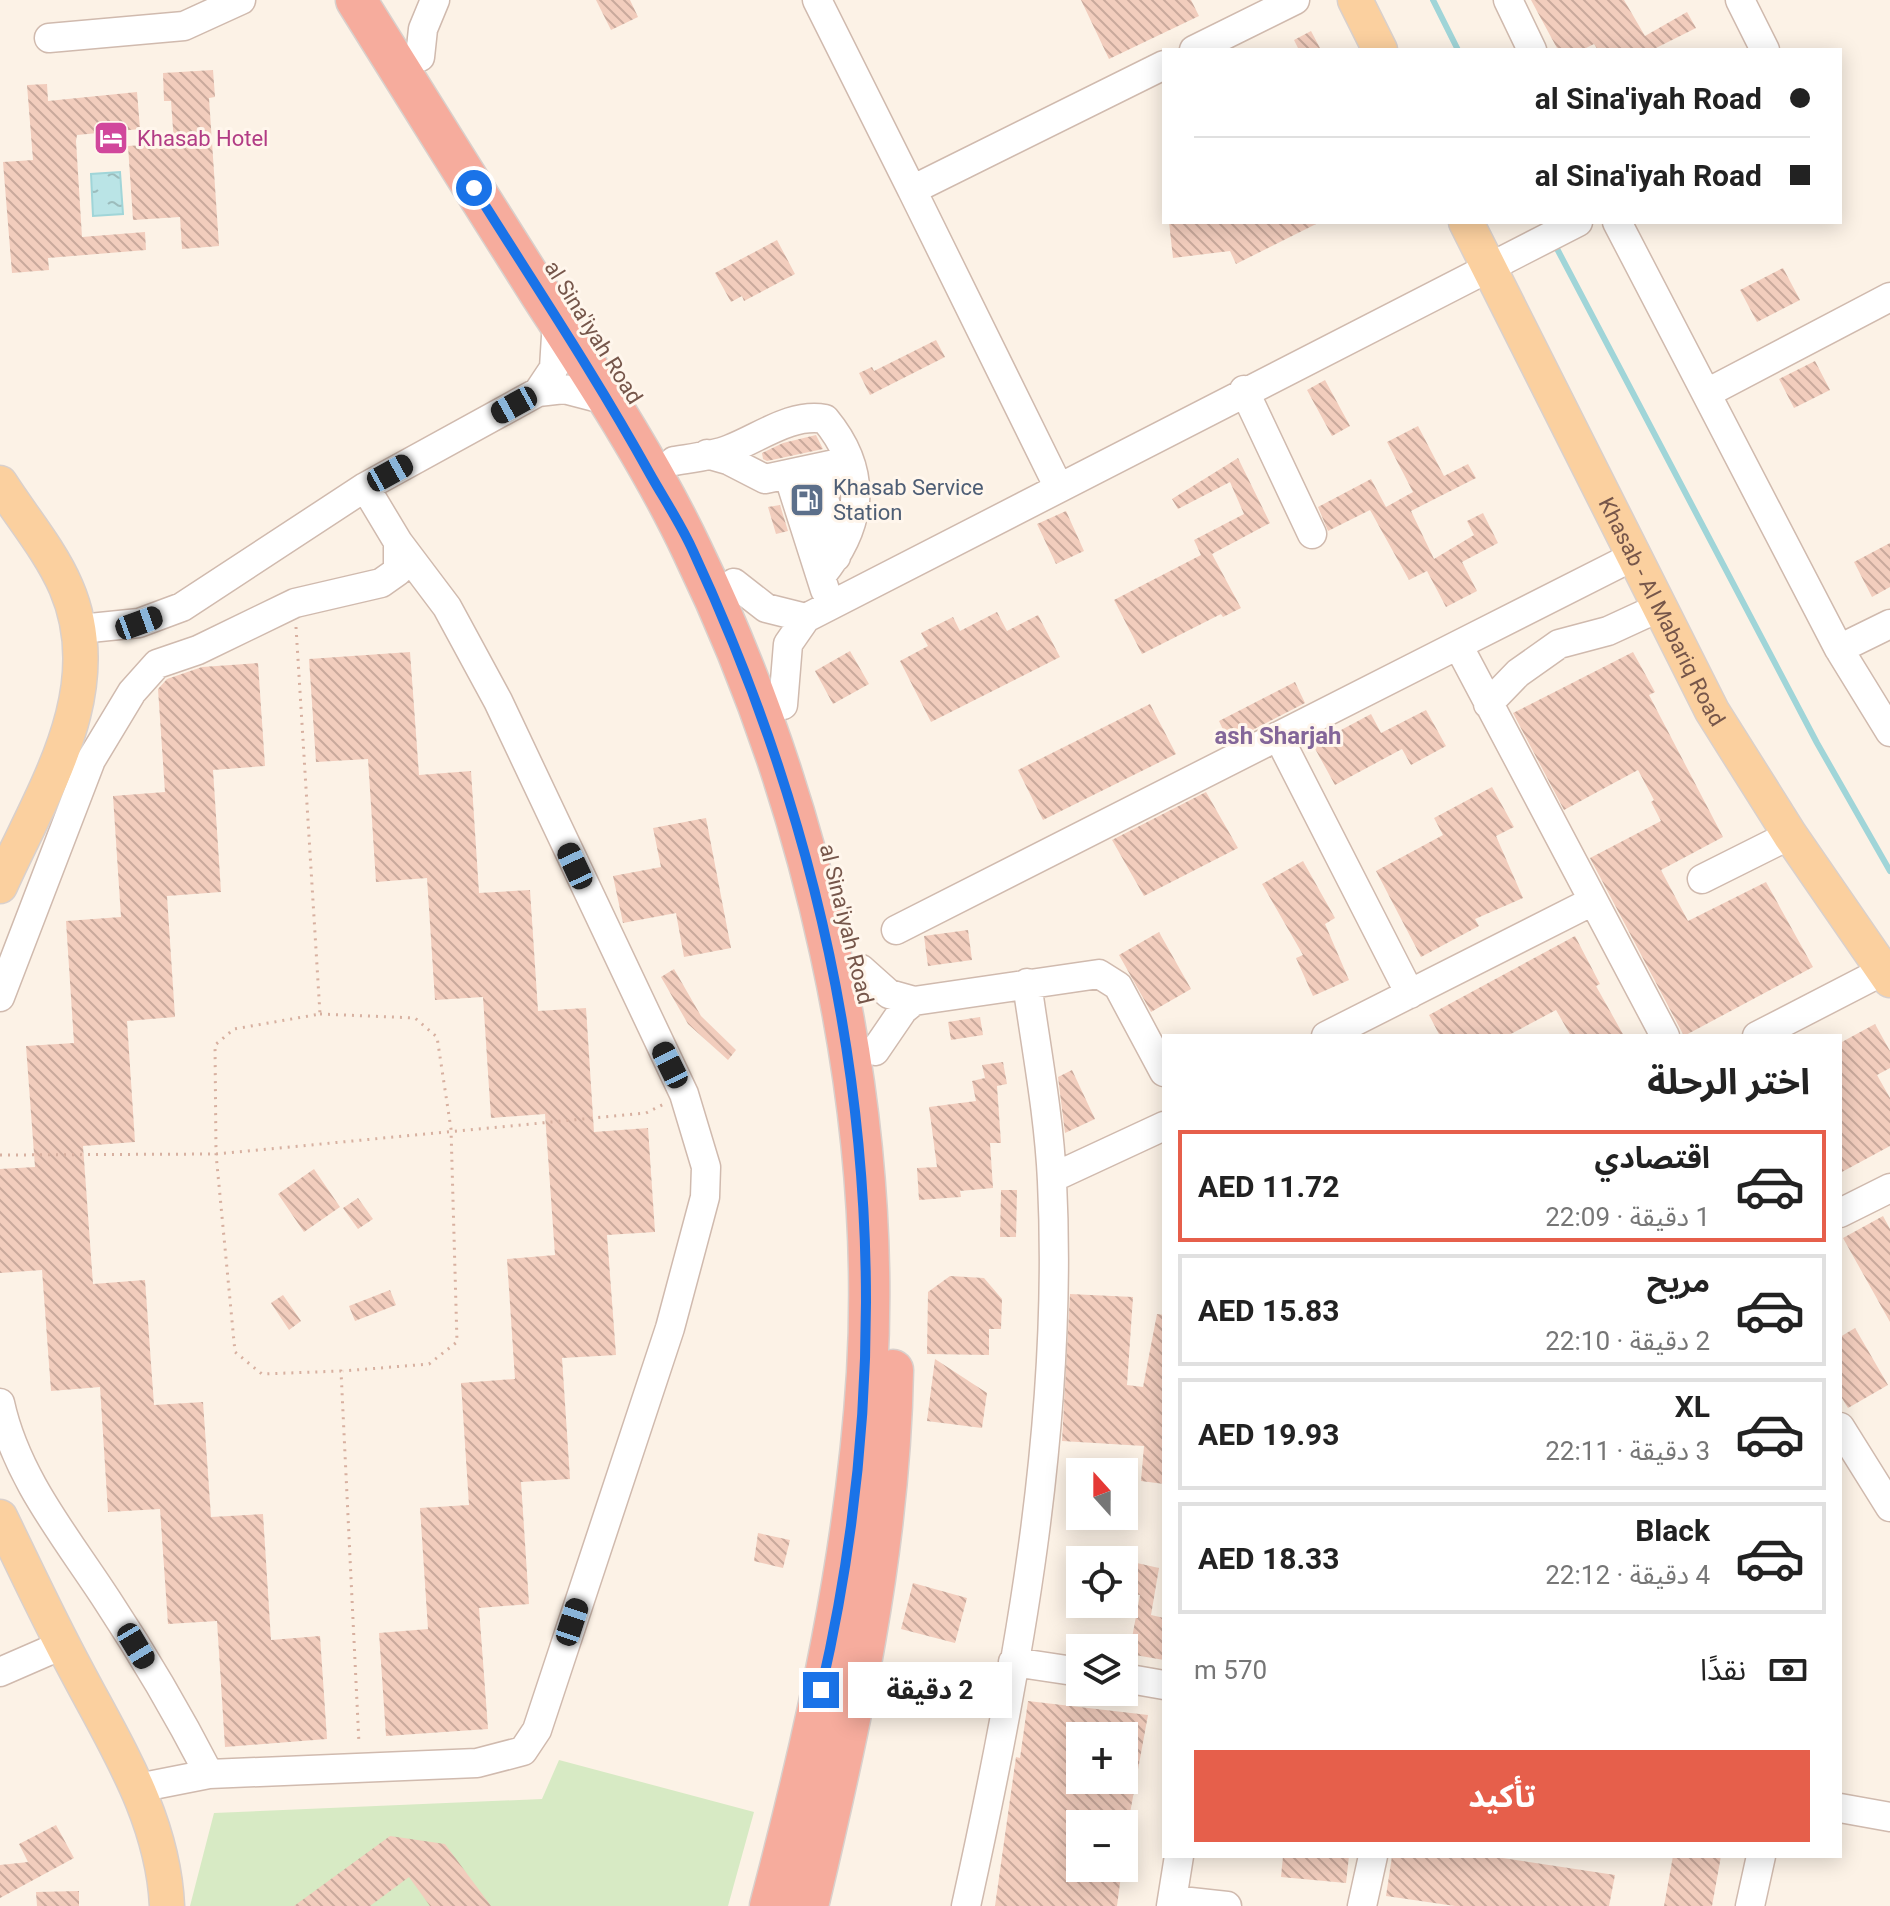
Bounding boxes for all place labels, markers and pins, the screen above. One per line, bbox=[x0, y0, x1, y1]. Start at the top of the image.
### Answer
hotel icon: Khasab Hotel bbox=[92, 119, 130, 157]
place label: Khasab Hotel bbox=[137, 126, 268, 151]
place label: Khasab Service Station bbox=[833, 475, 984, 525]
fuel station icon: Khasab Service Station bbox=[788, 481, 826, 519]

